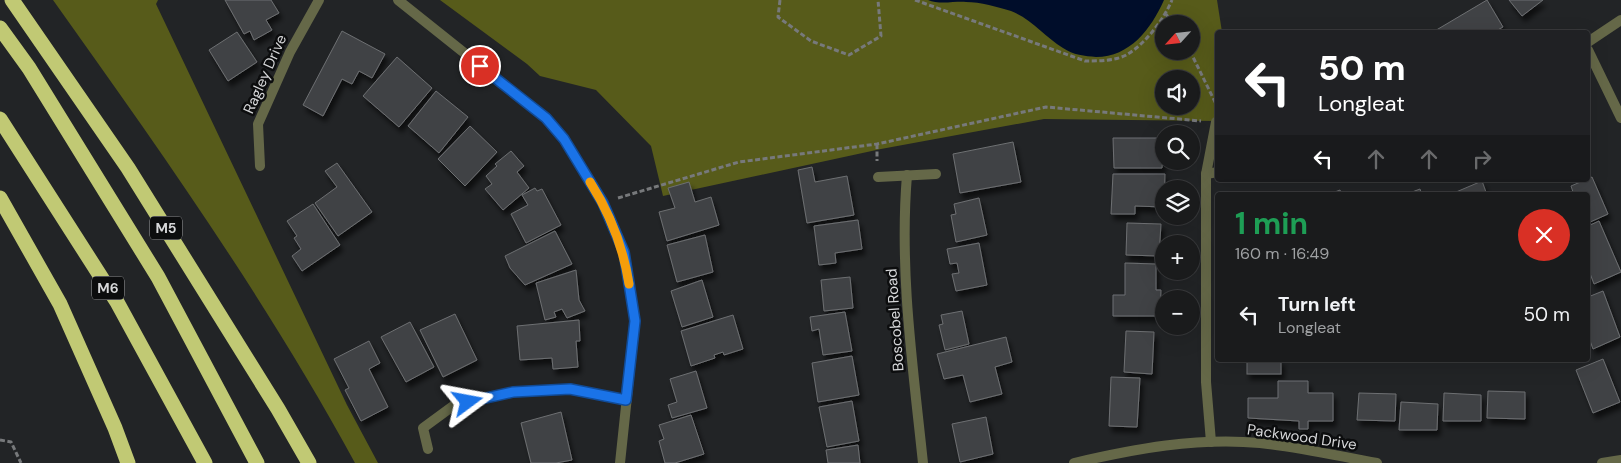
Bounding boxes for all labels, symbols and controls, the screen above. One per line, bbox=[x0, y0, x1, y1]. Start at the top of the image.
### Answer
north arrow bbox=[1155, 15, 1200, 60]
map controls bbox=[1155, 15, 1200, 335]
street label: Ragley Drive bbox=[239, 31, 291, 117]
pin bbox=[459, 45, 501, 87]
text: 50 m bbox=[1318, 45, 1406, 91]
icon: left bbox=[1235, 50, 1300, 115]
icon: arrive bbox=[466, 52, 494, 80]
button: sound bbox=[1155, 70, 1200, 115]
text: Longleat bbox=[1318, 89, 1405, 118]
button: search bbox=[1155, 125, 1200, 170]
icon: left bbox=[1309, 145, 1337, 173]
icon: ahead bbox=[1362, 145, 1390, 173]
icon: ahead bbox=[1415, 145, 1443, 173]
icon: right bbox=[1468, 145, 1496, 173]
button: layers bbox=[1155, 180, 1200, 225]
text: 1 min bbox=[1235, 204, 1308, 243]
button: close bbox=[1518, 209, 1570, 261]
road number: M5 bbox=[150, 217, 182, 240]
button: + bbox=[1155, 235, 1200, 280]
text: 160 m · 16:49 bbox=[1235, 243, 1329, 264]
street label: Boscobel Road bbox=[881, 268, 909, 372]
road number: M6 bbox=[92, 276, 124, 300]
button: − bbox=[1155, 290, 1200, 335]
text: Turn left bbox=[1278, 292, 1356, 317]
icon: left bbox=[1235, 301, 1263, 329]
text: 50 m bbox=[1523, 302, 1570, 327]
text: Longleat bbox=[1278, 317, 1341, 338]
position arrow bbox=[441, 375, 493, 427]
street label: Packwood Drive bbox=[1246, 419, 1358, 455]

